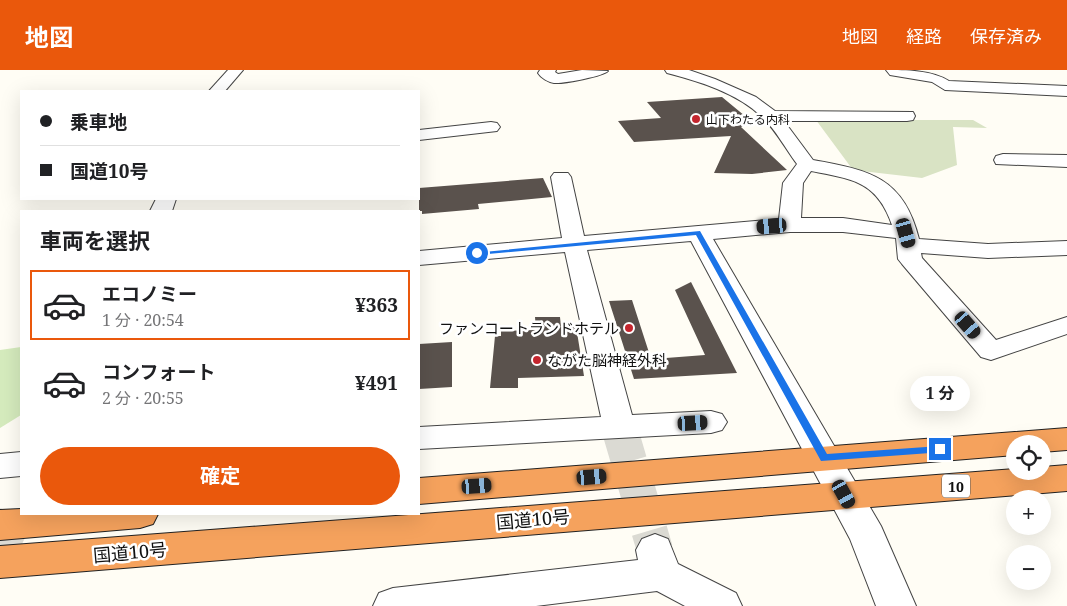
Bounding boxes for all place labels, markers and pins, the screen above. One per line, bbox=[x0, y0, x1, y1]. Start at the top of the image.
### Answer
place label: 山下わたる内科 bbox=[706, 111, 790, 128]
marker: 山下わたる内科 bbox=[690, 113, 702, 125]
place label: ファンコートランドホテル bbox=[439, 318, 619, 338]
marker: ファンコートランドホテル bbox=[623, 322, 635, 334]
place label: ながた脳神経外科 bbox=[547, 350, 667, 370]
marker: ながた脳神経外科 bbox=[531, 354, 543, 366]

